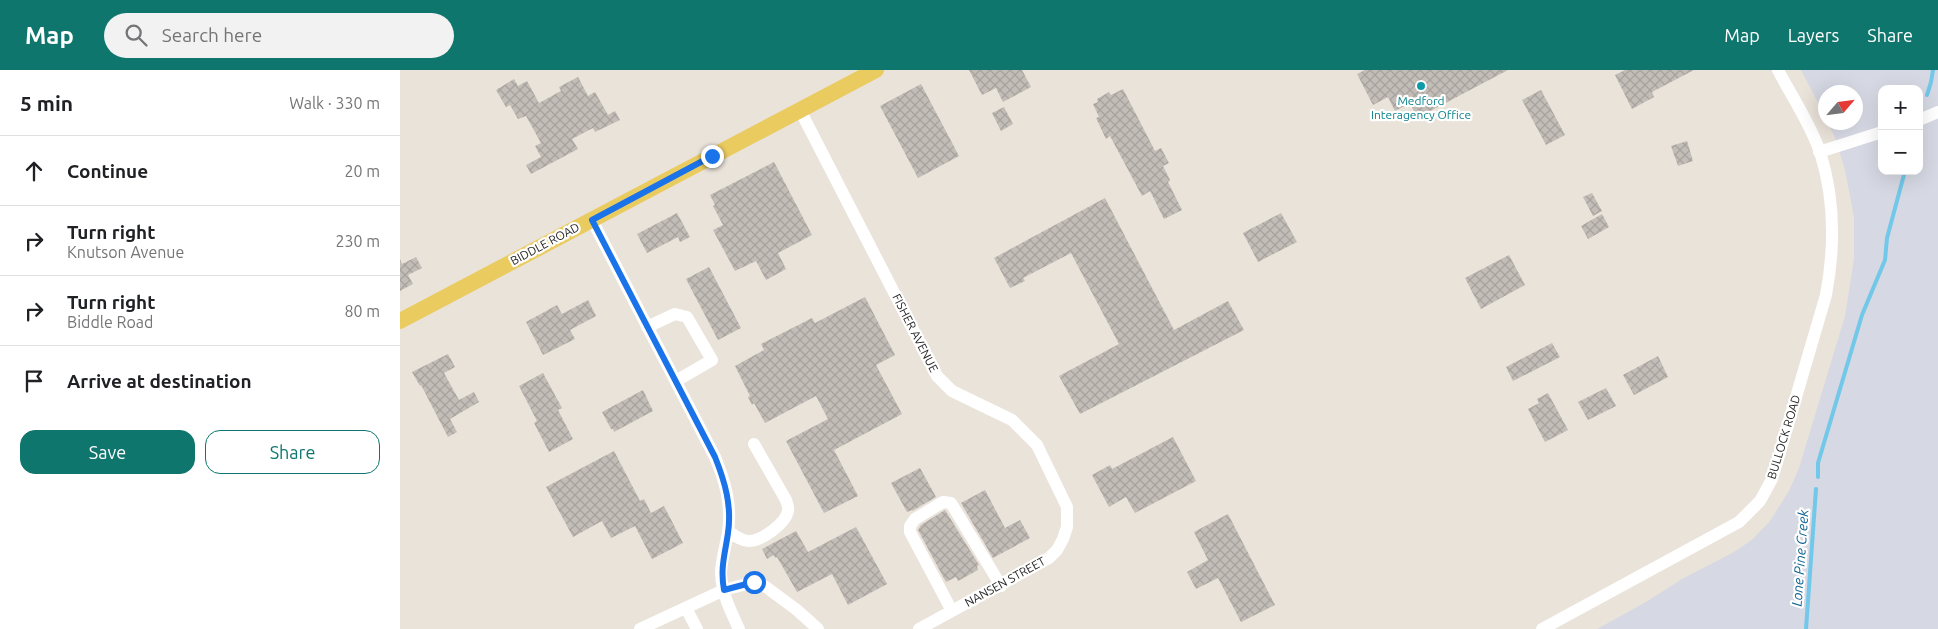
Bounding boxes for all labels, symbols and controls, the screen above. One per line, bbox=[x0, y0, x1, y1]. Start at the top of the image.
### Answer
search box bbox=[104, 13, 454, 58]
icon: search bbox=[122, 21, 150, 49]
text: Map bbox=[25, 22, 74, 49]
text: Search here bbox=[162, 24, 262, 46]
text: Map bbox=[1724, 25, 1760, 45]
text: Layers bbox=[1788, 25, 1839, 45]
text: Share bbox=[1867, 25, 1913, 45]
marker: Medford Interagency Office bbox=[1415, 80, 1427, 92]
north arrow bbox=[1818, 85, 1863, 130]
map controls bbox=[1878, 85, 1923, 175]
button: + bbox=[1878, 85, 1923, 130]
text: 5 min bbox=[20, 91, 73, 115]
text: Walk · 330 m bbox=[289, 94, 380, 112]
place label: Medford Interagency Office bbox=[1371, 94, 1471, 121]
button: − bbox=[1878, 130, 1923, 175]
route end bbox=[701, 145, 724, 168]
icon: ahead bbox=[20, 157, 48, 185]
text: Continue bbox=[67, 160, 148, 182]
text: 20 m bbox=[344, 162, 380, 180]
street label: BIDDLE ROAD bbox=[508, 220, 581, 267]
text: Turn right bbox=[67, 221, 155, 243]
icon: right bbox=[20, 227, 48, 255]
text: 230 m bbox=[335, 232, 380, 250]
text: Knutson Avenue bbox=[67, 243, 184, 261]
text: Turn right bbox=[67, 291, 155, 313]
street label: FISHER AVENUE bbox=[890, 291, 941, 374]
icon: right bbox=[20, 297, 48, 325]
text: 80 m bbox=[344, 302, 380, 320]
text: Biddle Road bbox=[67, 313, 153, 331]
icon: arrive bbox=[20, 367, 48, 395]
text: Arrive at destination bbox=[67, 370, 252, 392]
street label: BULLOCK ROAD bbox=[1765, 393, 1803, 481]
button: Save bbox=[20, 430, 195, 474]
button: Share bbox=[205, 430, 380, 474]
water label: Lone Pine Creek bbox=[1789, 508, 1811, 607]
street label: NANSEN STREET bbox=[962, 554, 1047, 609]
route start bbox=[743, 571, 766, 594]

